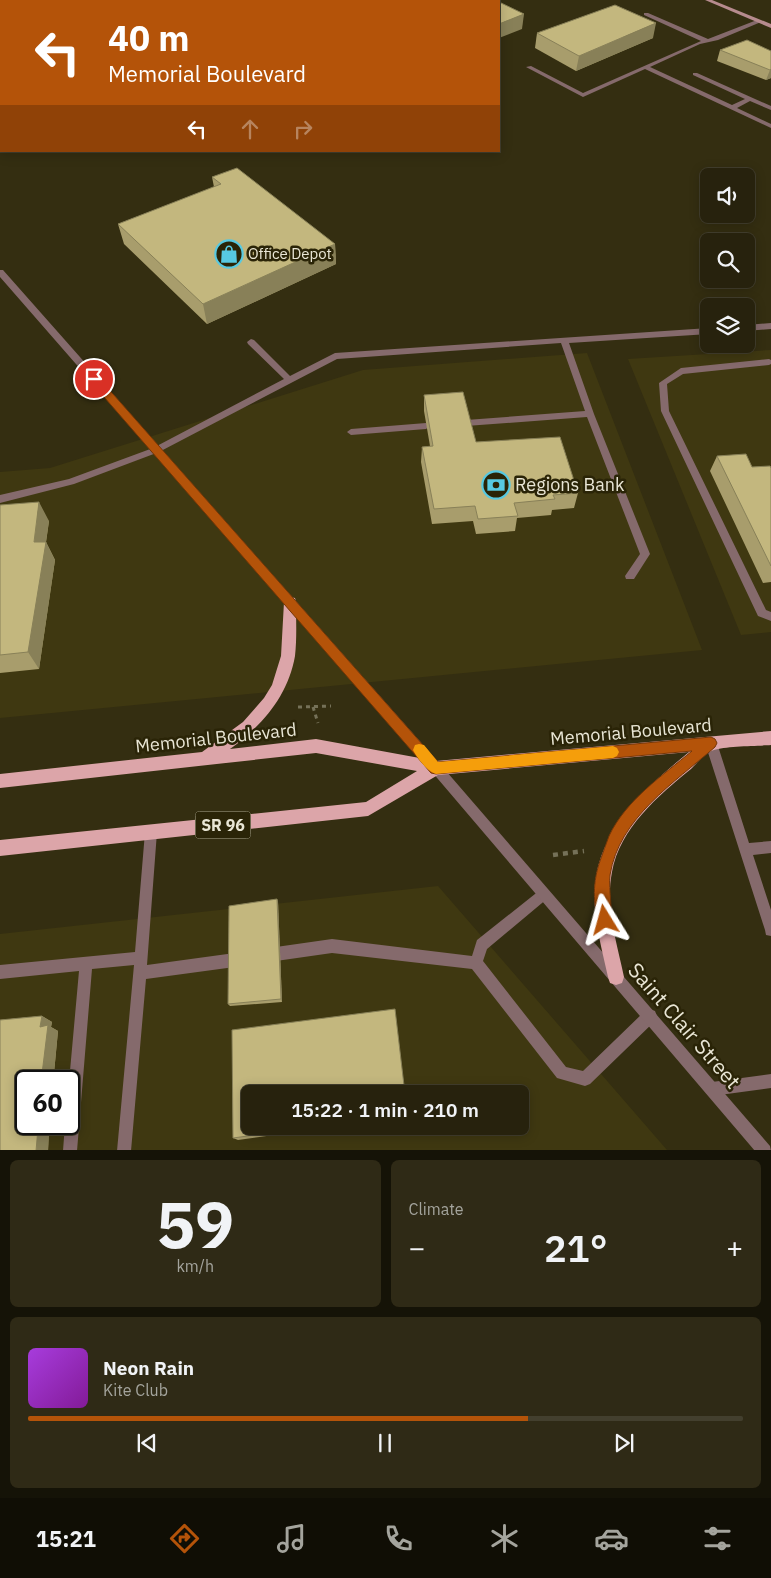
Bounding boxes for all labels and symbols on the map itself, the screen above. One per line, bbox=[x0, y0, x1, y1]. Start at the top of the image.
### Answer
shop icon: Office Depot bbox=[214, 239, 244, 269]
place label: Office Depot bbox=[248, 244, 332, 263]
pin bbox=[73, 358, 115, 400]
bank icon: Regions Bank bbox=[481, 470, 511, 500]
place label: Regions Bank bbox=[515, 473, 625, 496]
street label: Memorial Boulevard bbox=[549, 713, 713, 750]
street label: Memorial Boulevard bbox=[134, 718, 298, 757]
road number: SR 96 bbox=[196, 812, 250, 838]
position arrow bbox=[578, 893, 630, 945]
street label: Saint Clair Street bbox=[622, 956, 747, 1094]
speed limit sign: 60 bbox=[15, 1070, 80, 1135]

